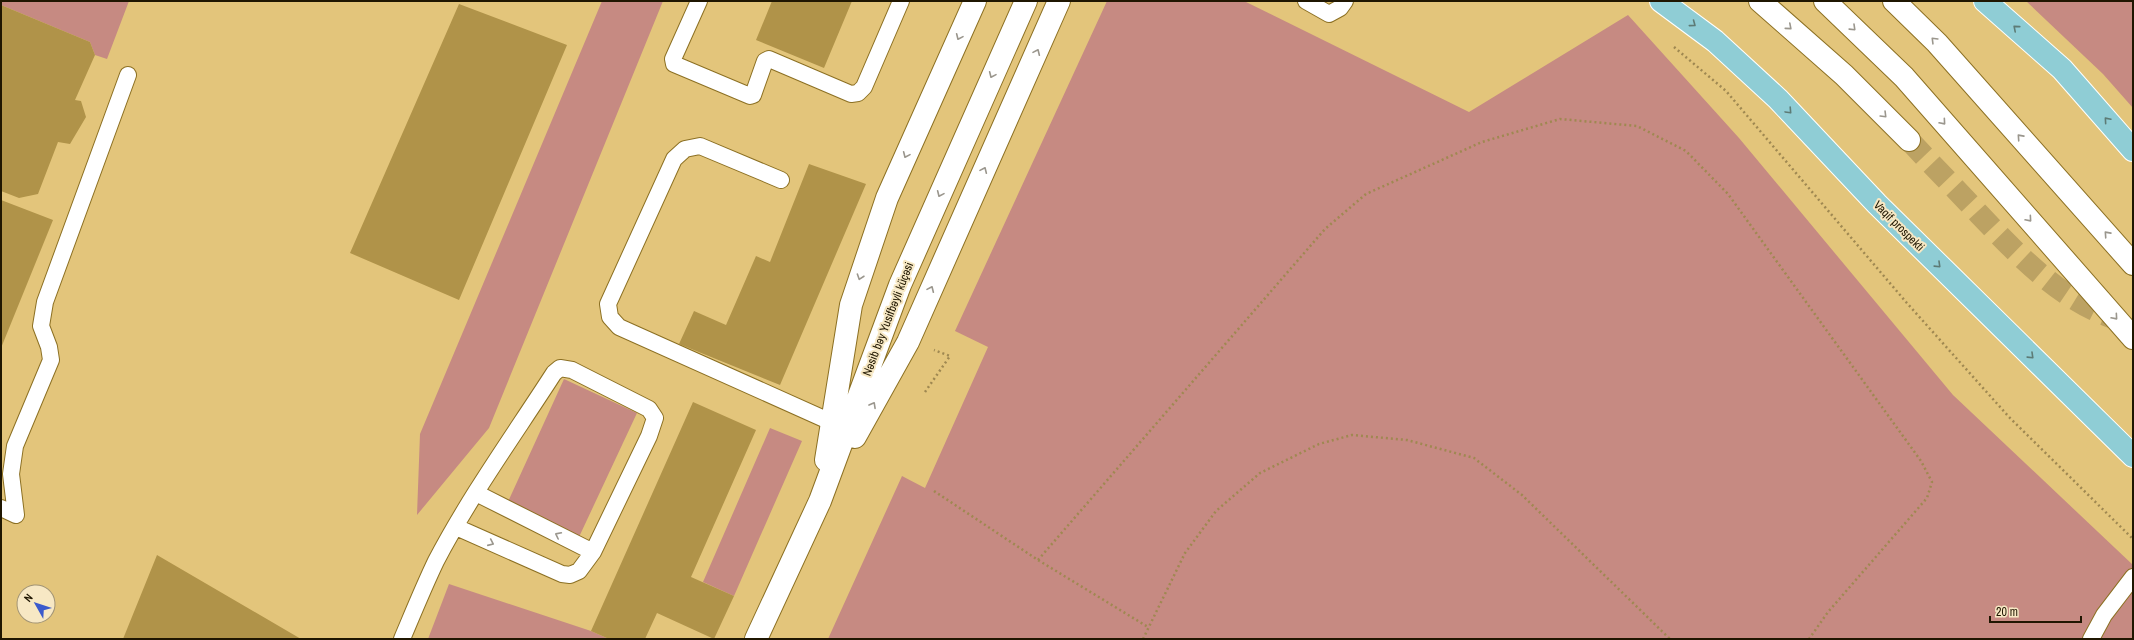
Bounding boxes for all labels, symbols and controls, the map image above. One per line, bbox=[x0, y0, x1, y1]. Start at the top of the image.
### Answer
one-way arrow bbox=[1688, 20, 1695, 27]
one-way arrow bbox=[1784, 22, 1792, 29]
one-way arrow bbox=[1848, 23, 1856, 31]
one-way arrow bbox=[2013, 26, 2021, 33]
one-way arrow bbox=[956, 32, 964, 40]
one-way arrow bbox=[1931, 37, 1939, 45]
one-way arrow bbox=[1032, 48, 1040, 55]
one-way arrow bbox=[989, 71, 997, 78]
one-way arrow bbox=[1784, 106, 1792, 114]
one-way arrow bbox=[1879, 110, 1887, 118]
one-way arrow bbox=[1939, 117, 1946, 125]
one-way arrow bbox=[2105, 118, 2112, 125]
one-way arrow bbox=[2018, 135, 2025, 142]
one-way arrow bbox=[903, 151, 911, 159]
one-way arrow bbox=[979, 167, 987, 175]
one-way arrow bbox=[937, 189, 945, 197]
street label: Vaqif prospekti bbox=[1870, 197, 1928, 255]
one-way arrow bbox=[2024, 215, 2031, 222]
one-way arrow bbox=[2105, 232, 2112, 239]
street label: Nəsib bəy Yusifbəyli küçəsi bbox=[859, 260, 917, 378]
one-way arrow bbox=[1933, 260, 1941, 268]
one-way arrow bbox=[856, 273, 865, 280]
one-way arrow bbox=[926, 286, 934, 294]
one-way arrow bbox=[2110, 312, 2117, 320]
one-way arrow bbox=[2026, 351, 2034, 359]
one-way arrow bbox=[868, 402, 875, 409]
one-way arrow bbox=[555, 532, 563, 540]
one-way arrow bbox=[487, 538, 495, 546]
north arrow bbox=[16, 584, 56, 624]
text: N bbox=[21, 591, 36, 605]
scale bar bbox=[1990, 598, 2081, 624]
text: 20 m bbox=[1996, 604, 2018, 620]

